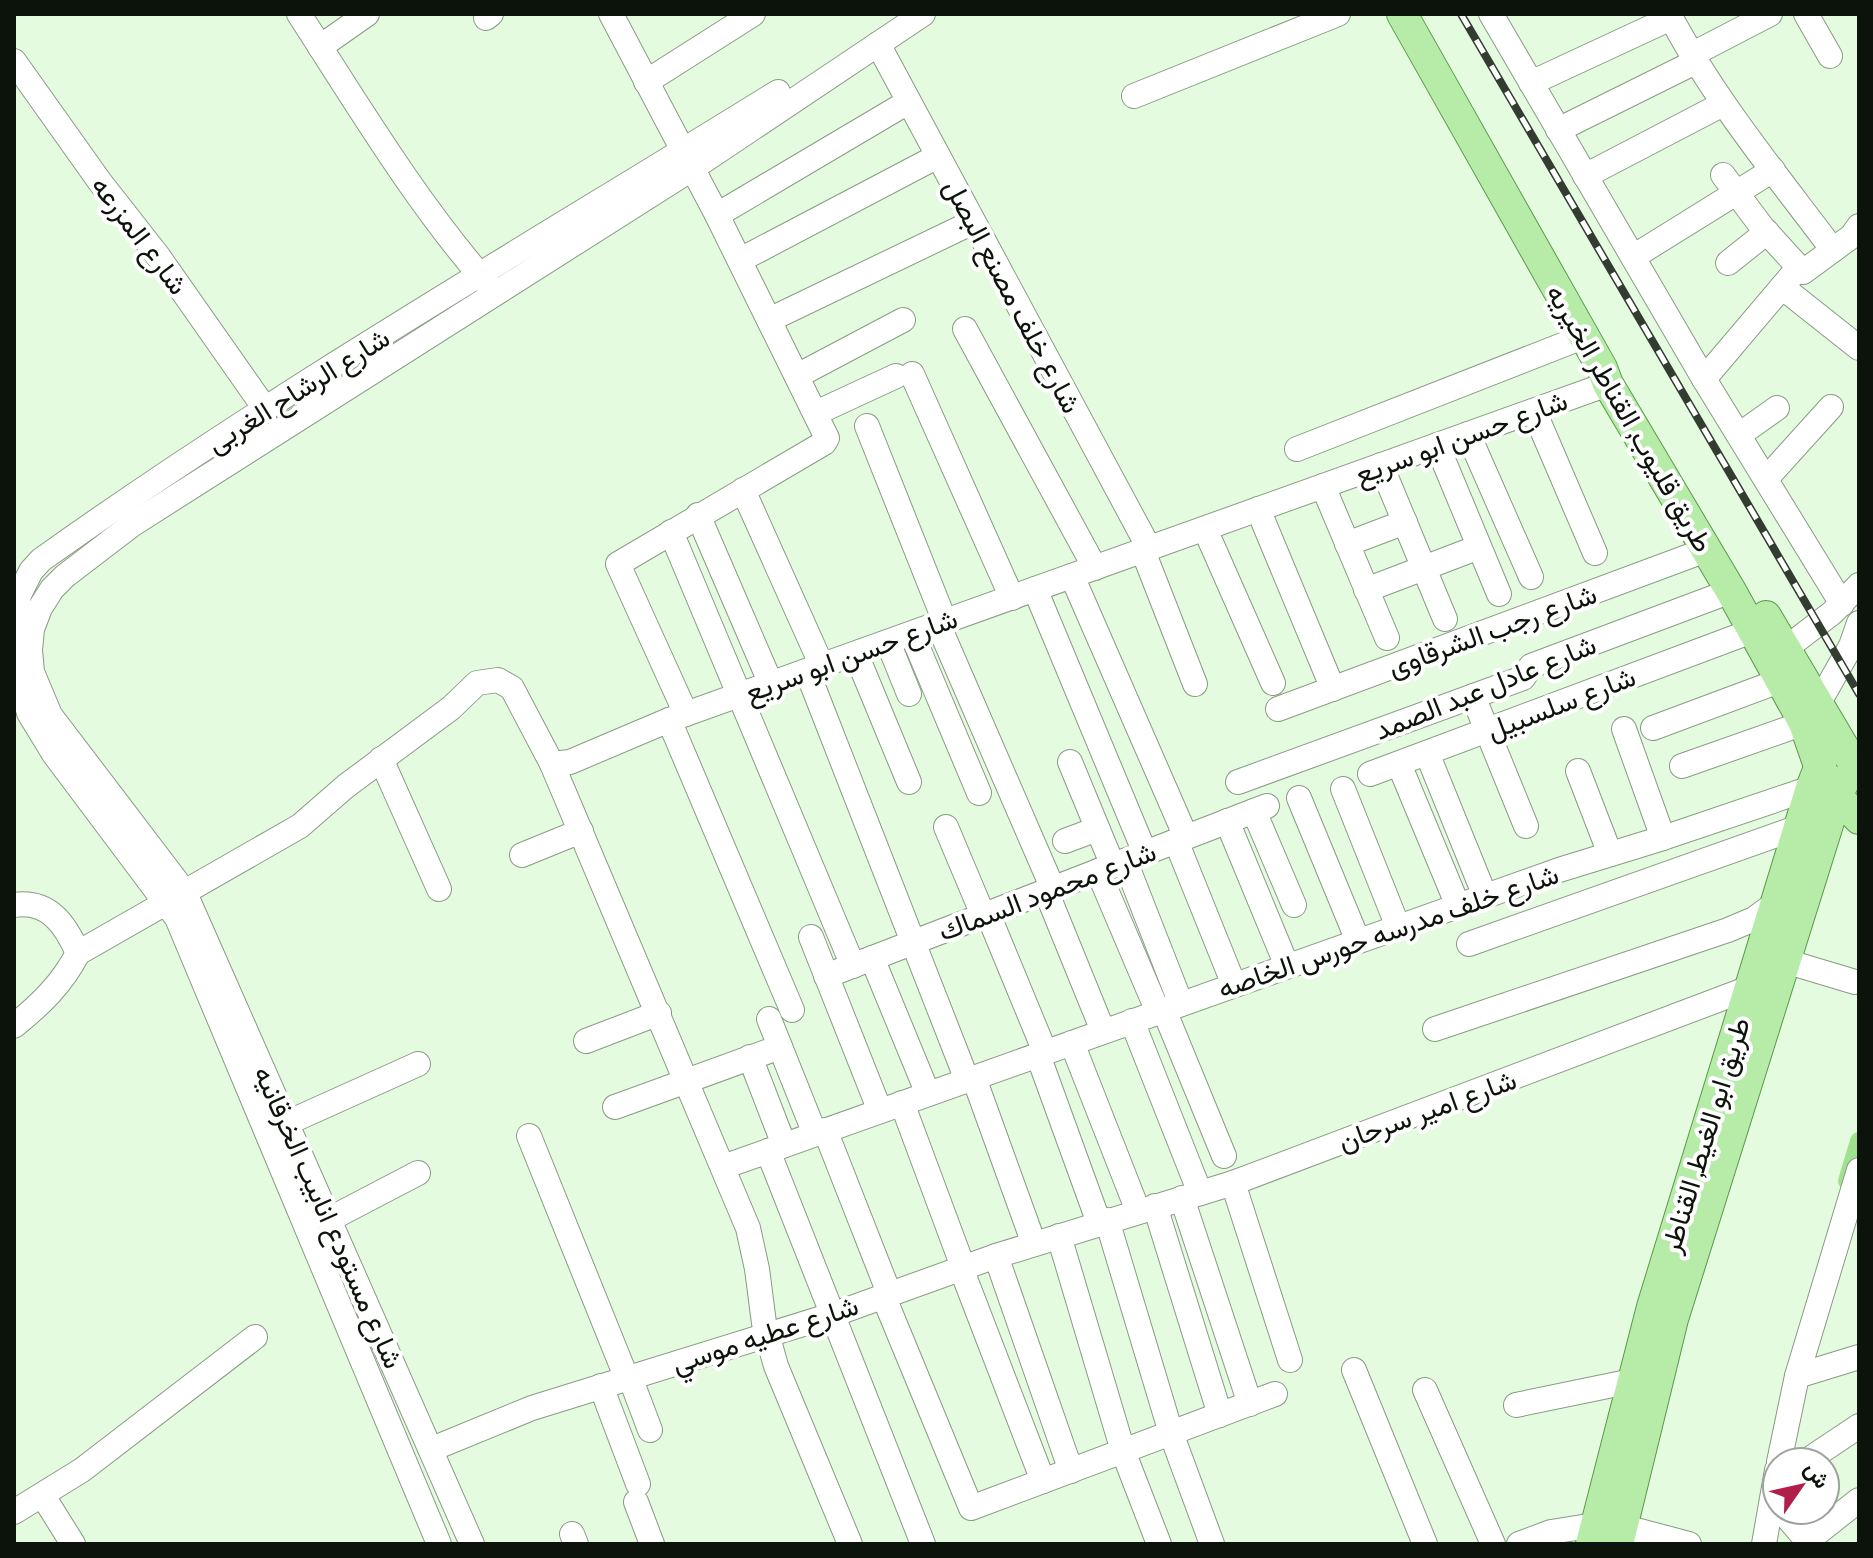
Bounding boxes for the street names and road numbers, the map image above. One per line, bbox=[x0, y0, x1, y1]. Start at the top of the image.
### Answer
street label: شارع المزرعه bbox=[83, 168, 197, 302]
street label: شارع خلف مصنع البصل bbox=[934, 172, 1091, 420]
street label: طريق قليوب, القناطر الخيريه bbox=[1538, 277, 1722, 559]
street label: شارع الرشاح الغربى bbox=[199, 318, 397, 462]
street label: شارع حسن ابو سريع bbox=[1349, 381, 1573, 494]
street label: شارع رجب الشرقاوى bbox=[1382, 575, 1602, 685]
street label: شارع حسن ابو سريع bbox=[739, 599, 963, 712]
street label: شارع عادل عبد الصمد bbox=[1368, 625, 1602, 749]
street label: شارع سلسبيل bbox=[1481, 657, 1641, 749]
street label: شارع محمود السماك bbox=[933, 832, 1161, 950]
street label: شارع خلف مدرسه حورس الخاصه bbox=[1212, 855, 1564, 1007]
street label: طريق ابو الغيط, القناطر bbox=[1651, 1013, 1758, 1258]
street label: شارع مستودع انابيب الخرقانيه bbox=[245, 1060, 413, 1374]
street label: شارع امير سرحان bbox=[1333, 1060, 1521, 1160]
street label: شارع عطيه موسي bbox=[667, 1286, 864, 1386]

